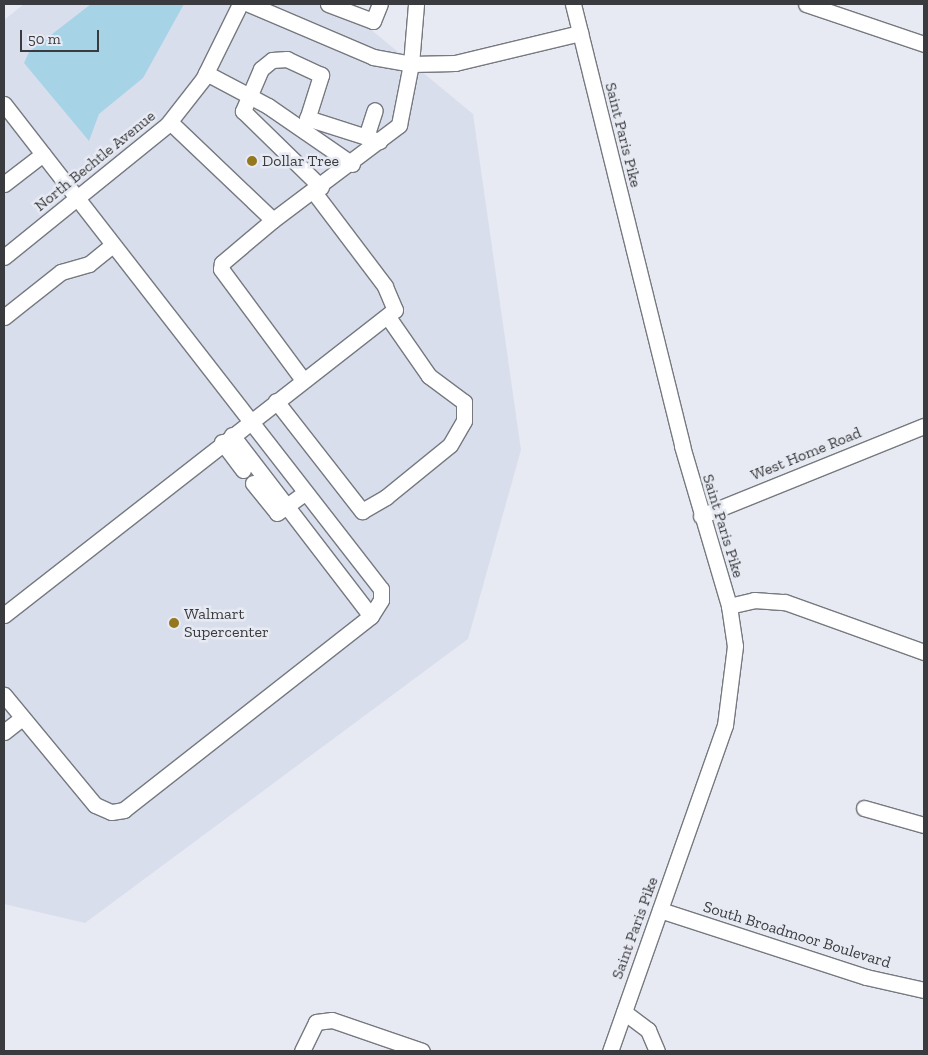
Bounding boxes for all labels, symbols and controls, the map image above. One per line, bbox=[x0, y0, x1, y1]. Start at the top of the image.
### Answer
scale bar bbox=[22, 20, 101, 52]
text: 50 m bbox=[28, 30, 61, 48]
street label: Saint Paris Pike bbox=[601, 81, 645, 189]
street label: North Bechtle Avenue bbox=[30, 106, 160, 216]
place label: Dollar Tree bbox=[262, 151, 340, 171]
marker: Dollar Tree bbox=[246, 155, 258, 167]
street label: West Home Road bbox=[748, 423, 864, 485]
street label: Saint Paris Pike bbox=[698, 472, 748, 580]
place label: Walmart Supercenter bbox=[184, 604, 269, 642]
marker: Walmart Supercenter bbox=[168, 617, 180, 629]
street label: Saint Paris Pike bbox=[608, 874, 662, 982]
street label: South Broadmoor Boulevard bbox=[701, 897, 893, 973]

